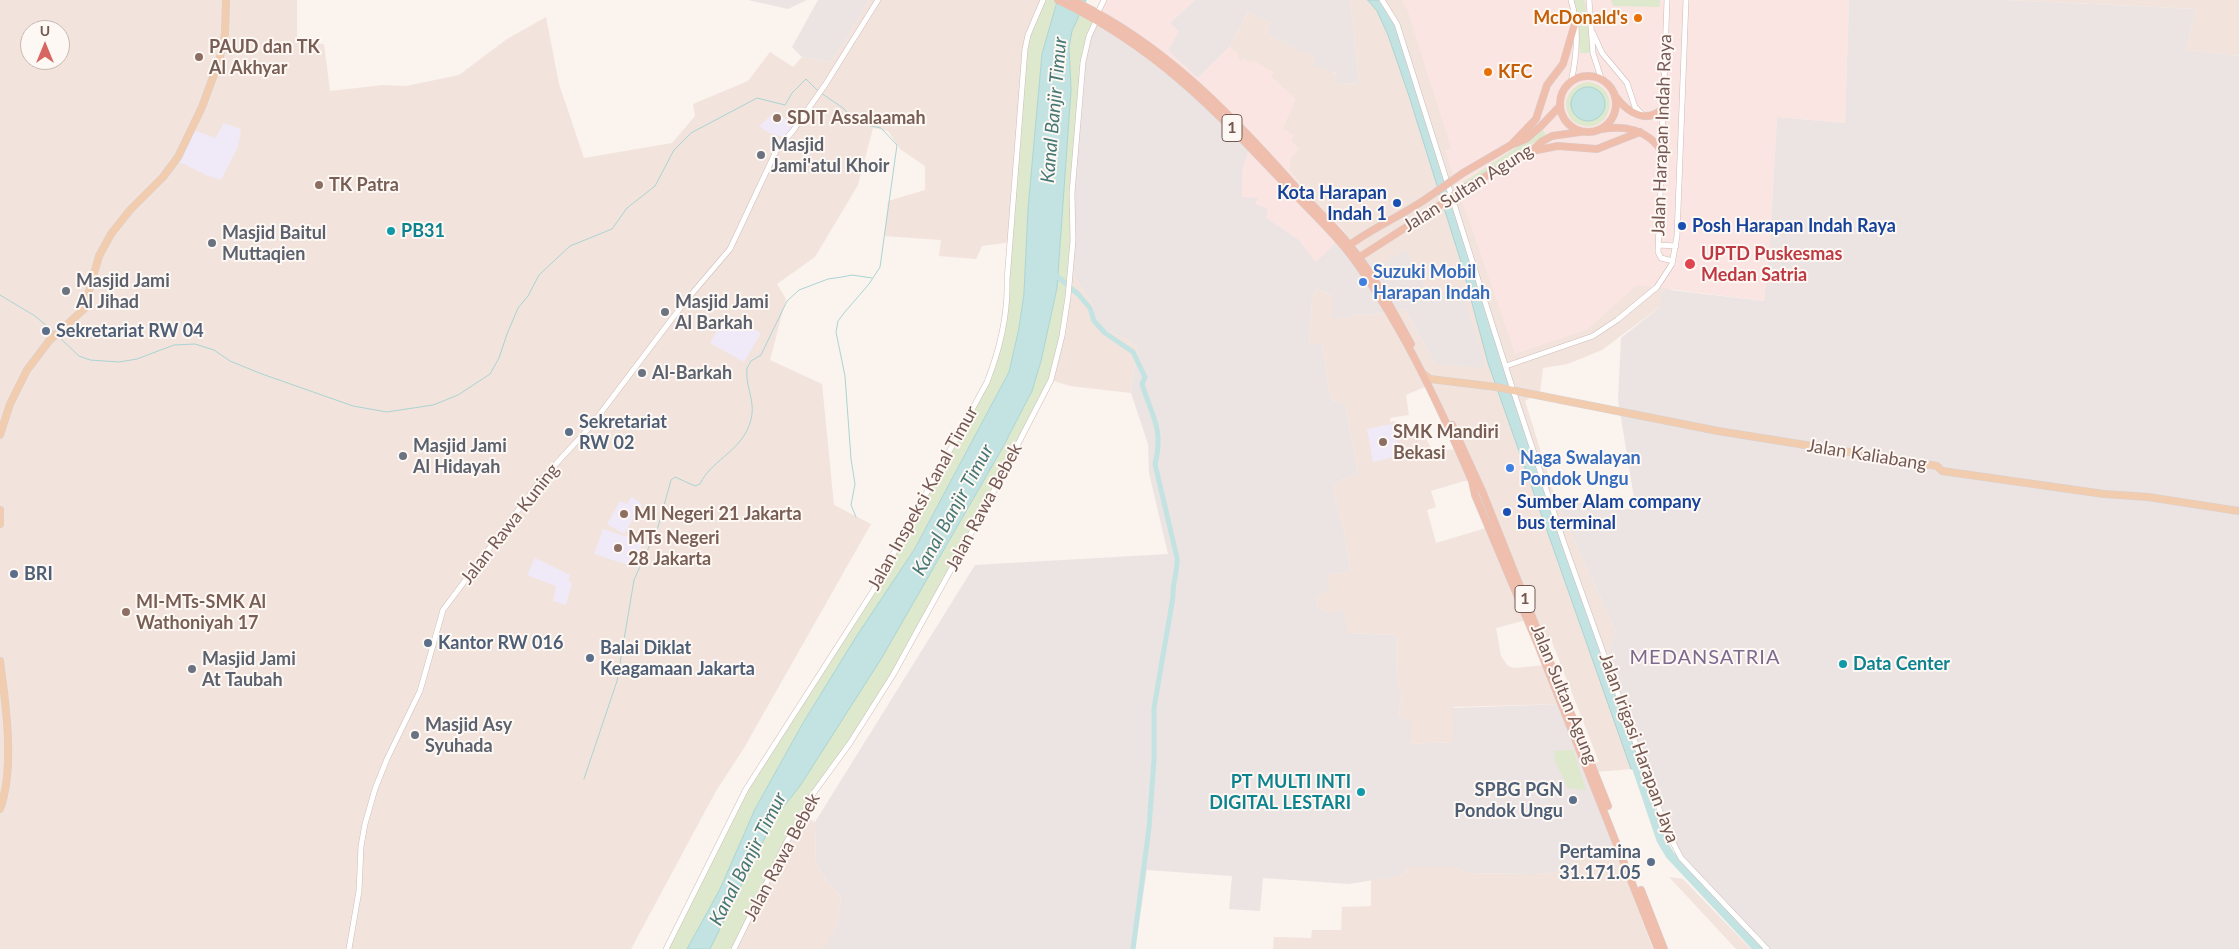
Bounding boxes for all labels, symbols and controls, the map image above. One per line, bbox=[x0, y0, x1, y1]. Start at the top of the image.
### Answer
place label: McDonald's bbox=[1533, 7, 1628, 29]
marker: McDonald's bbox=[1632, 12, 1644, 24]
north arrow bbox=[20, 20, 70, 70]
text: U bbox=[40, 22, 50, 39]
street label: Jalan Harapan Indah Raya bbox=[1648, 34, 1676, 236]
place label: PAUD dan TK Al Akhyar bbox=[209, 36, 320, 78]
water label: Kanal Banjir Timur bbox=[1036, 36, 1072, 184]
marker: PAUD dan TK Al Akhyar bbox=[193, 51, 205, 63]
place label: KFC bbox=[1498, 61, 1532, 83]
marker: KFC bbox=[1482, 66, 1494, 78]
place label: SDIT Assalaamah bbox=[787, 107, 926, 129]
marker: SDIT Assalaamah bbox=[771, 112, 783, 124]
road number: 1 bbox=[1222, 115, 1242, 142]
place label: Masjid Jami'atul Khoir bbox=[771, 134, 890, 176]
street label: Jalan Sultan Agung bbox=[1399, 139, 1537, 237]
marker: Masjid Jami'atul Khoir bbox=[755, 149, 767, 161]
place label: TK Patra bbox=[329, 174, 399, 196]
marker: TK Patra bbox=[313, 179, 325, 191]
place label: Kota Harapan Indah 1 bbox=[1277, 182, 1387, 224]
marker: Kota Harapan Indah 1 bbox=[1391, 197, 1403, 209]
place label: Posh Harapan Indah Raya bbox=[1692, 215, 1896, 237]
place label: PB31 bbox=[401, 220, 445, 242]
marker: Posh Harapan Indah Raya bbox=[1676, 220, 1688, 232]
place label: Masjid Baitul Muttaqien bbox=[222, 222, 326, 264]
marker: PB31 bbox=[385, 225, 397, 237]
marker: Masjid Baitul Muttaqien bbox=[206, 237, 218, 249]
place label: UPTD Puskesmas Medan Satria bbox=[1701, 243, 1842, 286]
marker: UPTD Puskesmas Medan Satria bbox=[1683, 257, 1697, 271]
place label: Suzuki Mobil Harapan Indah bbox=[1373, 261, 1490, 304]
place label: Masjid Jami Al Jihad bbox=[76, 270, 170, 312]
marker: Suzuki Mobil Harapan Indah bbox=[1357, 276, 1369, 288]
marker: Masjid Jami Al Jihad bbox=[60, 285, 72, 297]
place label: Masjid Jami Al Barkah bbox=[675, 291, 769, 334]
marker: Masjid Jami Al Barkah bbox=[659, 306, 671, 318]
place label: Sekretariat RW 04 bbox=[56, 320, 204, 342]
marker: Sekretariat RW 04 bbox=[40, 325, 52, 337]
place label: Al-Barkah bbox=[652, 362, 732, 384]
marker: Al-Barkah bbox=[636, 367, 648, 379]
street label: Jalan Inspeksi Kanal Timur bbox=[863, 402, 983, 594]
place label: Sekretariat RW 02 bbox=[579, 411, 667, 454]
place label: SMK Mandiri Bekasi bbox=[1393, 421, 1499, 464]
marker: Sekretariat RW 02 bbox=[563, 426, 575, 438]
place label: Masjid Jami Al Hidayah bbox=[413, 435, 507, 478]
street label: Jalan Kaliabang bbox=[1806, 435, 1928, 475]
marker: SMK Mandiri Bekasi bbox=[1377, 436, 1389, 448]
water label: Kanal Banjir Timur bbox=[908, 440, 998, 580]
street label: Jalan Rawa Bebek bbox=[941, 440, 1027, 574]
place label: Naga Swalayan Pondok Ungu bbox=[1520, 447, 1641, 489]
marker: Masjid Jami Al Hidayah bbox=[397, 450, 409, 462]
street label: Jalan Rawa Kuning bbox=[456, 459, 564, 589]
marker: Naga Swalayan Pondok Ungu bbox=[1504, 462, 1516, 474]
place label: Sumber Alam company bus terminal bbox=[1517, 491, 1701, 534]
place label: MI Negeri 21 Jakarta bbox=[634, 503, 802, 525]
marker: Sumber Alam company bus terminal bbox=[1501, 506, 1513, 518]
marker: MI Negeri 21 Jakarta bbox=[618, 508, 630, 520]
place label: MTs Negeri 28 Jakarta bbox=[628, 527, 720, 570]
marker: MTs Negeri 28 Jakarta bbox=[612, 542, 624, 554]
place label: BRI bbox=[24, 563, 53, 585]
marker: BRI bbox=[8, 568, 20, 580]
road number: 1 bbox=[1515, 586, 1535, 612]
place label: MI-MTs-SMK Al Wathoniyah 17 bbox=[136, 591, 266, 634]
marker: MI-MTs-SMK Al Wathoniyah 17 bbox=[120, 606, 132, 618]
street label: Jalan Sultan Agung bbox=[1526, 621, 1602, 767]
place label: Kantor RW 016 bbox=[438, 632, 563, 654]
marker: Kantor RW 016 bbox=[422, 637, 434, 649]
place label: Balai Diklat Keagamaan Jakarta bbox=[600, 637, 755, 680]
district label: MEDANSATRIA bbox=[1628, 646, 1782, 670]
place label: Masjid Jami At Taubah bbox=[202, 648, 296, 691]
street label: Jalan Irigasi Harapan Jaya bbox=[1595, 650, 1683, 846]
marker: Balai Diklat Keagamaan Jakarta bbox=[584, 652, 596, 664]
place label: Data Center bbox=[1853, 653, 1950, 675]
marker: Data Center bbox=[1837, 658, 1849, 670]
marker: Masjid Jami At Taubah bbox=[186, 663, 198, 675]
place label: Masjid Asy Syuhada bbox=[425, 714, 512, 756]
marker: Masjid Asy Syuhada bbox=[409, 729, 421, 741]
place label: PT MULTI INTI DIGITAL LESTARI bbox=[1209, 771, 1351, 814]
place label: SPBG PGN Pondok Ungu bbox=[1454, 779, 1563, 822]
marker: PT MULTI INTI DIGITAL LESTARI bbox=[1355, 786, 1367, 798]
water label: Kanal Banjir Timur bbox=[705, 789, 791, 929]
street label: Jalan Rawa Bebek bbox=[739, 790, 825, 924]
marker: SPBG PGN Pondok Ungu bbox=[1567, 794, 1579, 806]
place label: Pertamina 31.171.05 bbox=[1559, 841, 1641, 884]
marker: Pertamina 31.171.05 bbox=[1645, 856, 1657, 868]

